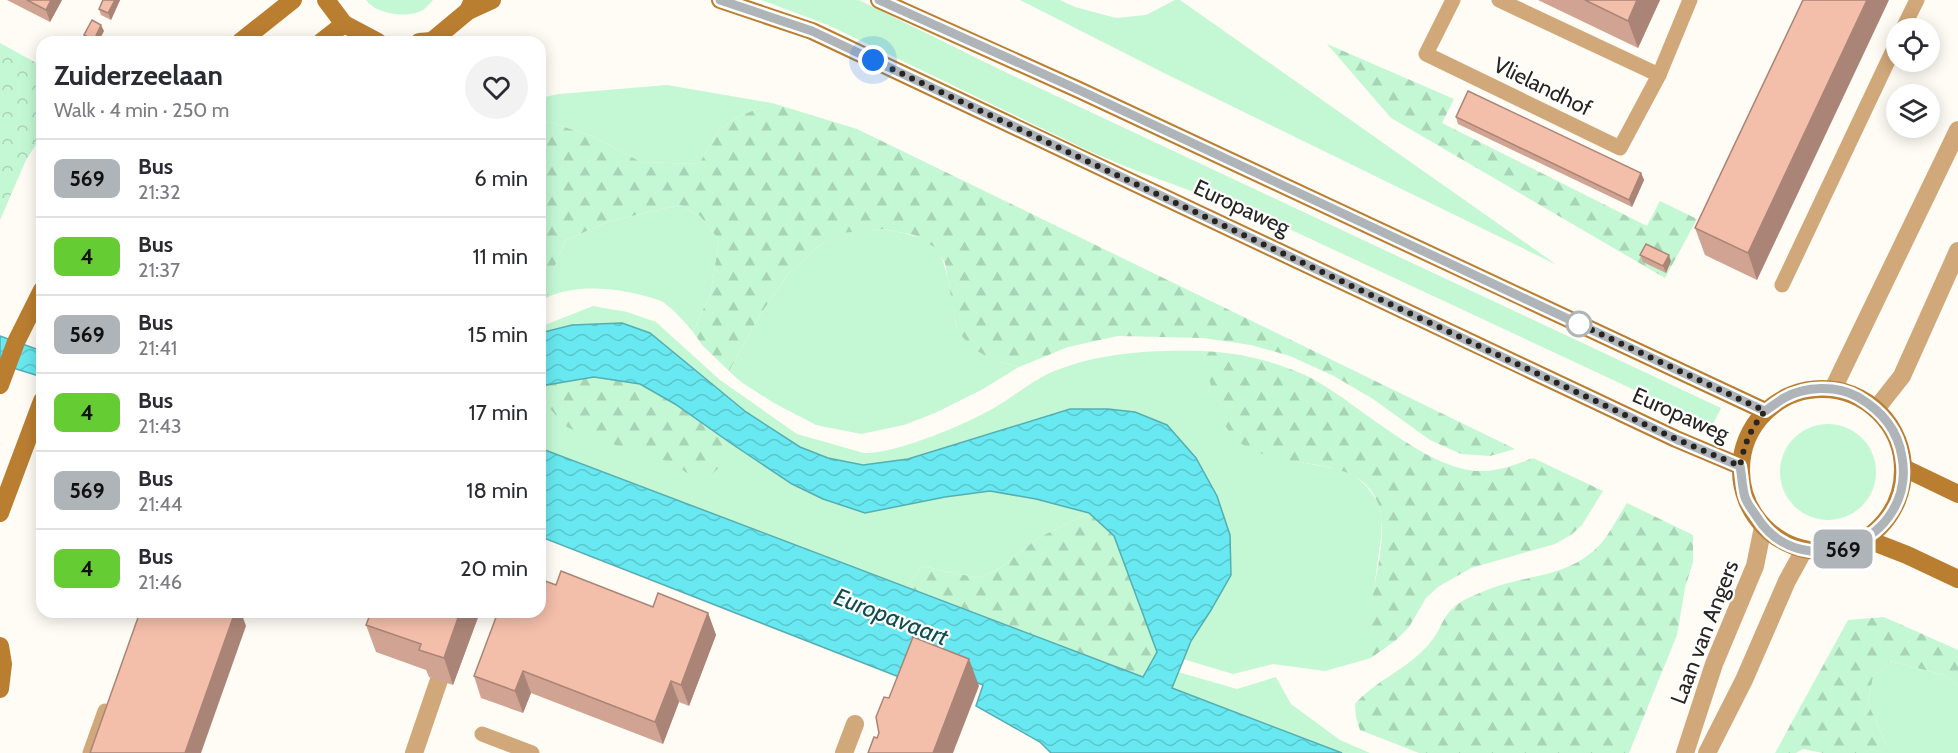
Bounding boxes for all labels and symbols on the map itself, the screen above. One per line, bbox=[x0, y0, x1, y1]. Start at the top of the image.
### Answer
your location bbox=[858, 45, 888, 75]
street label: Vlielandhof bbox=[1489, 51, 1596, 122]
street label: Europaweg bbox=[1190, 174, 1295, 242]
unlabelled marker bbox=[1566, 311, 1592, 337]
street label: Europaweg bbox=[1628, 381, 1734, 448]
line badge: 569 bbox=[1808, 530, 1878, 568]
street label: Laan van Angers bbox=[1665, 556, 1744, 708]
water label: Europavaart bbox=[830, 582, 953, 652]

